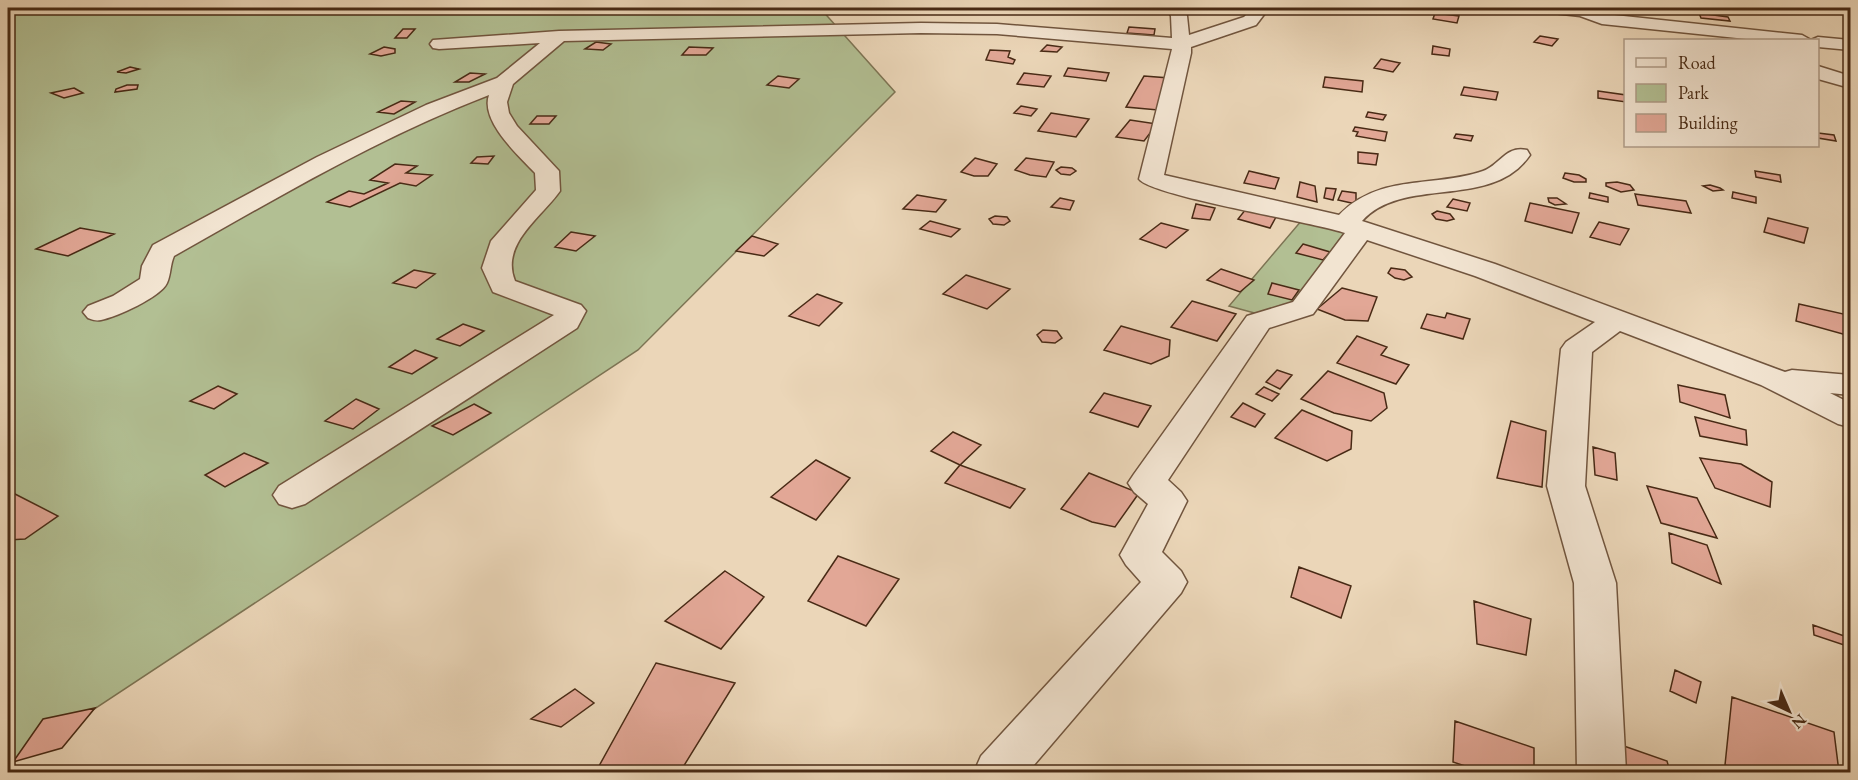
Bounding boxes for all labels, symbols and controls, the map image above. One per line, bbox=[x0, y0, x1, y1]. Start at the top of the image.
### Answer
legend bbox=[1624, 39, 1819, 147]
text: Road bbox=[1678, 51, 1717, 74]
text: Park bbox=[1678, 81, 1709, 104]
text: Building bbox=[1678, 111, 1738, 134]
north arrow bbox=[1759, 681, 1819, 741]
text: N bbox=[1787, 709, 1811, 734]

